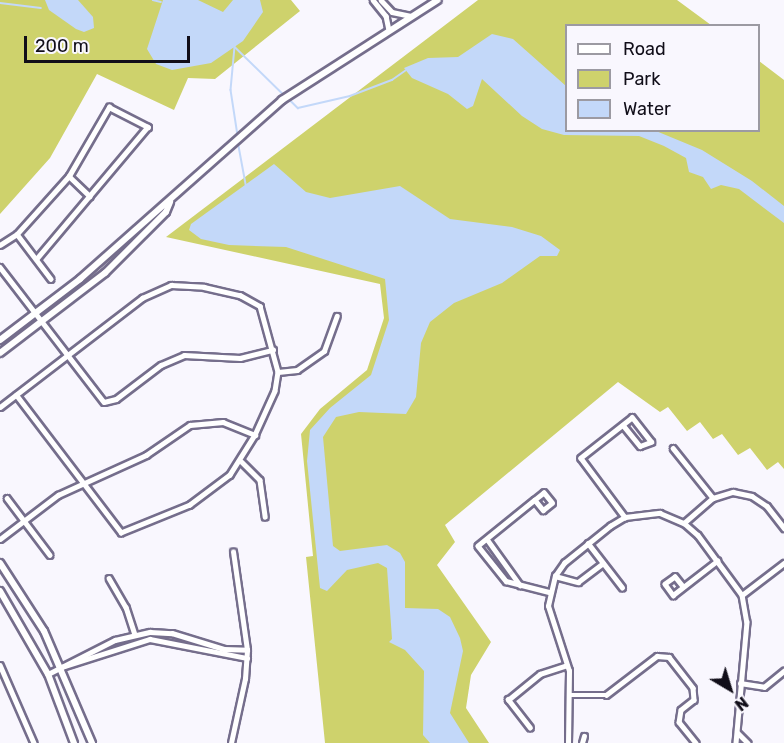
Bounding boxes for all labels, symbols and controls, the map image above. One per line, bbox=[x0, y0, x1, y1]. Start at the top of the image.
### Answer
scale bar bbox=[27, 24, 194, 62]
legend bbox=[565, 24, 760, 132]
text: 200 m bbox=[35, 35, 89, 57]
text: Road bbox=[623, 38, 666, 60]
text: Park bbox=[623, 68, 660, 90]
text: Water bbox=[623, 98, 671, 120]
north arrow bbox=[700, 659, 760, 719]
text: N bbox=[731, 693, 752, 715]

